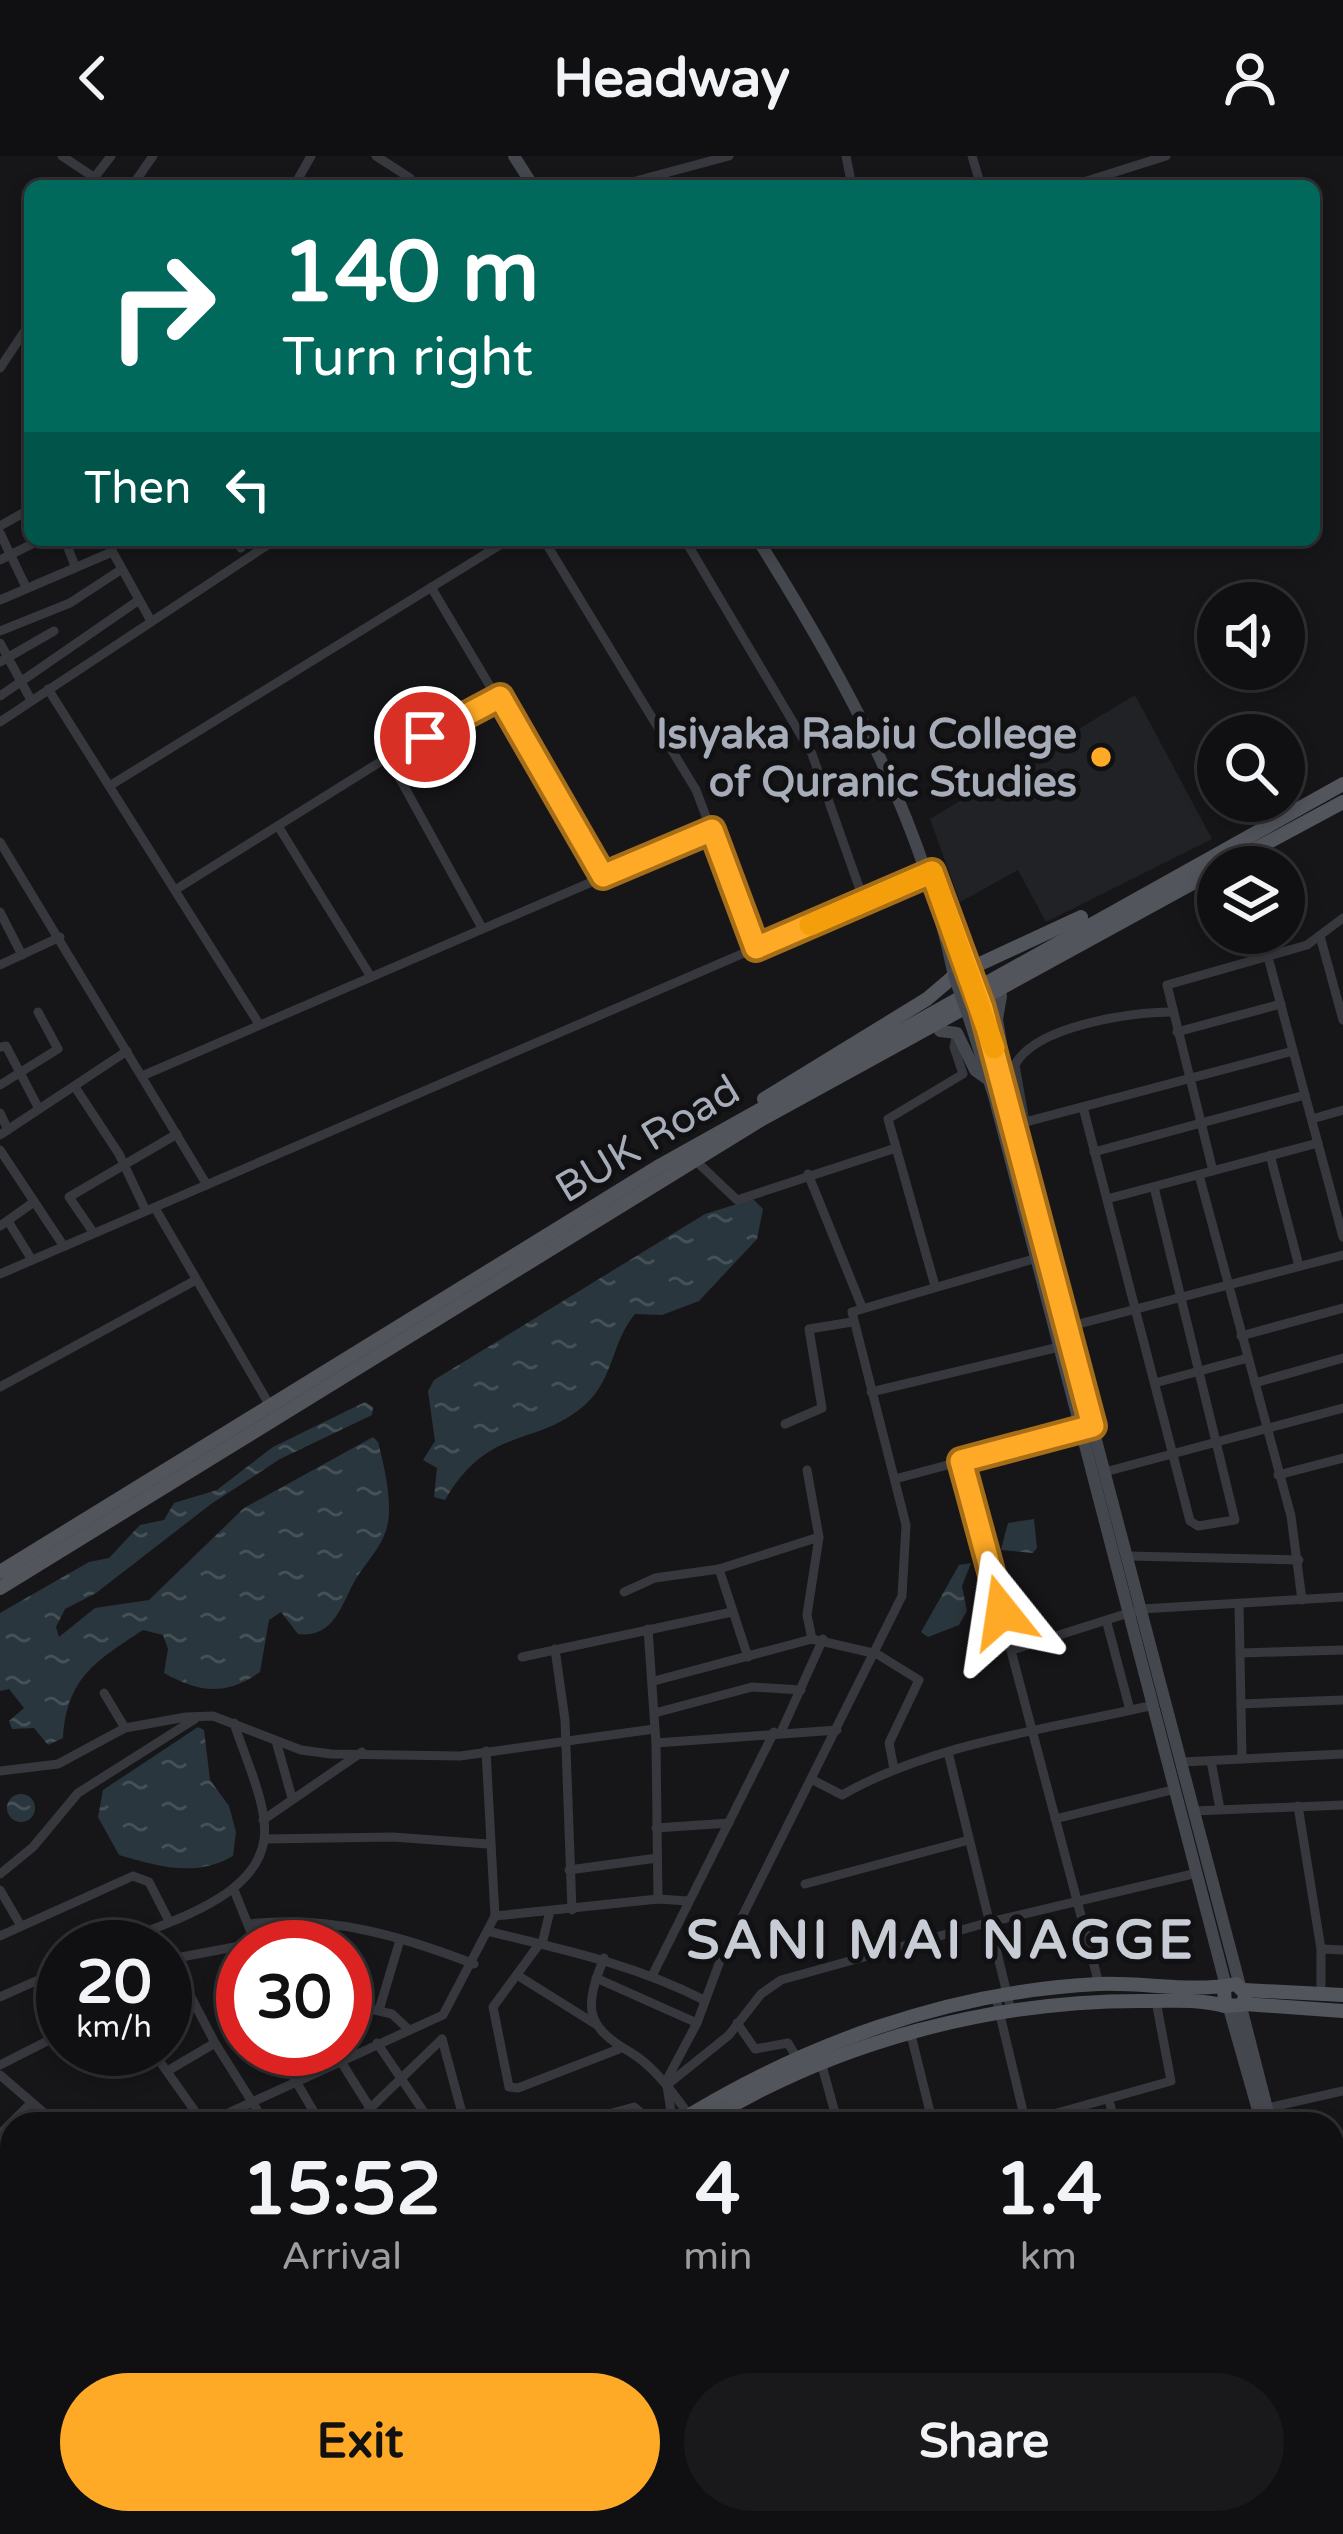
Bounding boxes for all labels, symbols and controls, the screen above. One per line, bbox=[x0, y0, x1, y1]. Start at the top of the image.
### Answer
icon: back bbox=[60, 45, 126, 111]
icon: person bbox=[1217, 45, 1283, 111]
text: Headway bbox=[553, 46, 790, 111]
text: 140 m bbox=[282, 223, 539, 324]
icon: right bbox=[84, 228, 240, 384]
text: Turn right bbox=[282, 325, 533, 390]
icon: left bbox=[215, 456, 281, 522]
text: Then bbox=[84, 462, 191, 516]
map controls bbox=[1197, 582, 1305, 954]
button: sound bbox=[1197, 582, 1305, 690]
pin bbox=[374, 686, 476, 788]
icon: arrive bbox=[392, 704, 458, 770]
place label: Isiyaka Rabiu College of Quranic Studies bbox=[656, 709, 1077, 808]
button: search bbox=[1197, 714, 1305, 822]
marker: Isiyaka Rabiu College of Quranic Studies bbox=[1088, 744, 1114, 770]
button: layers bbox=[1197, 846, 1305, 954]
street label: BUK Road bbox=[547, 1064, 749, 1214]
position arrow bbox=[939, 1549, 1065, 1675]
district label: SANI MAI NAGGE bbox=[686, 1908, 1196, 1973]
speed limit sign: 30 bbox=[216, 1920, 372, 2076]
text: 20 bbox=[76, 1947, 152, 2019]
text: km/h bbox=[76, 2009, 152, 2046]
text: 15:52 bbox=[242, 2147, 441, 2234]
text: 4 bbox=[695, 2147, 741, 2234]
text: 1.4 bbox=[994, 2147, 1102, 2234]
text: Arrival bbox=[281, 2233, 402, 2280]
text: min bbox=[683, 2233, 753, 2280]
text: km bbox=[1020, 2233, 1077, 2280]
button: Exit bbox=[60, 2373, 660, 2511]
button: Share bbox=[684, 2373, 1284, 2511]

